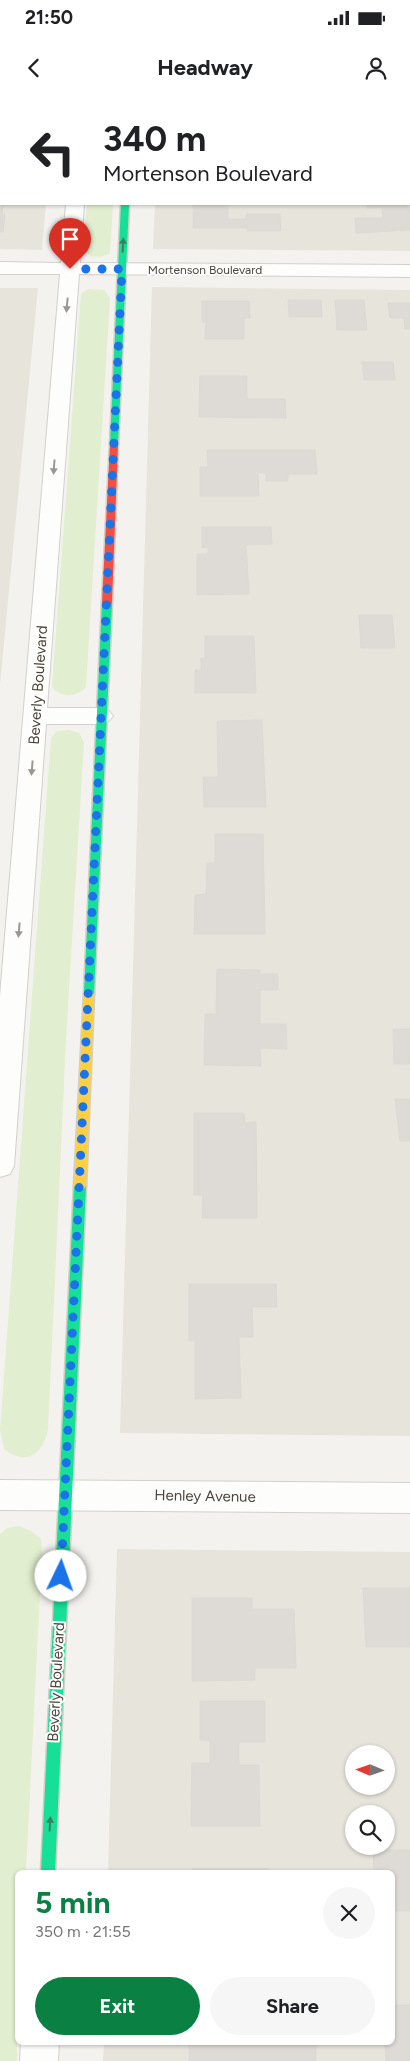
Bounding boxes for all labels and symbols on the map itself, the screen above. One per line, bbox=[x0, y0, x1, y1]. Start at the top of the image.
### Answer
pin bbox=[49, 218, 91, 269]
one-way arrow bbox=[119, 237, 127, 253]
street label: Mortenson Boulevard bbox=[148, 263, 262, 277]
one-way arrow bbox=[63, 297, 71, 313]
one-way arrow bbox=[50, 459, 58, 475]
street label: Beverly Boulevard bbox=[25, 625, 51, 745]
one-way arrow bbox=[27, 761, 35, 777]
one-way arrow bbox=[14, 923, 22, 939]
street label: Henley Avenue bbox=[154, 1486, 256, 1506]
position arrow bbox=[34, 1549, 86, 1601]
street label: Beverly Boulevard bbox=[44, 1622, 68, 1742]
north arrow bbox=[345, 1745, 395, 1795]
one-way arrow bbox=[46, 1816, 54, 1832]

